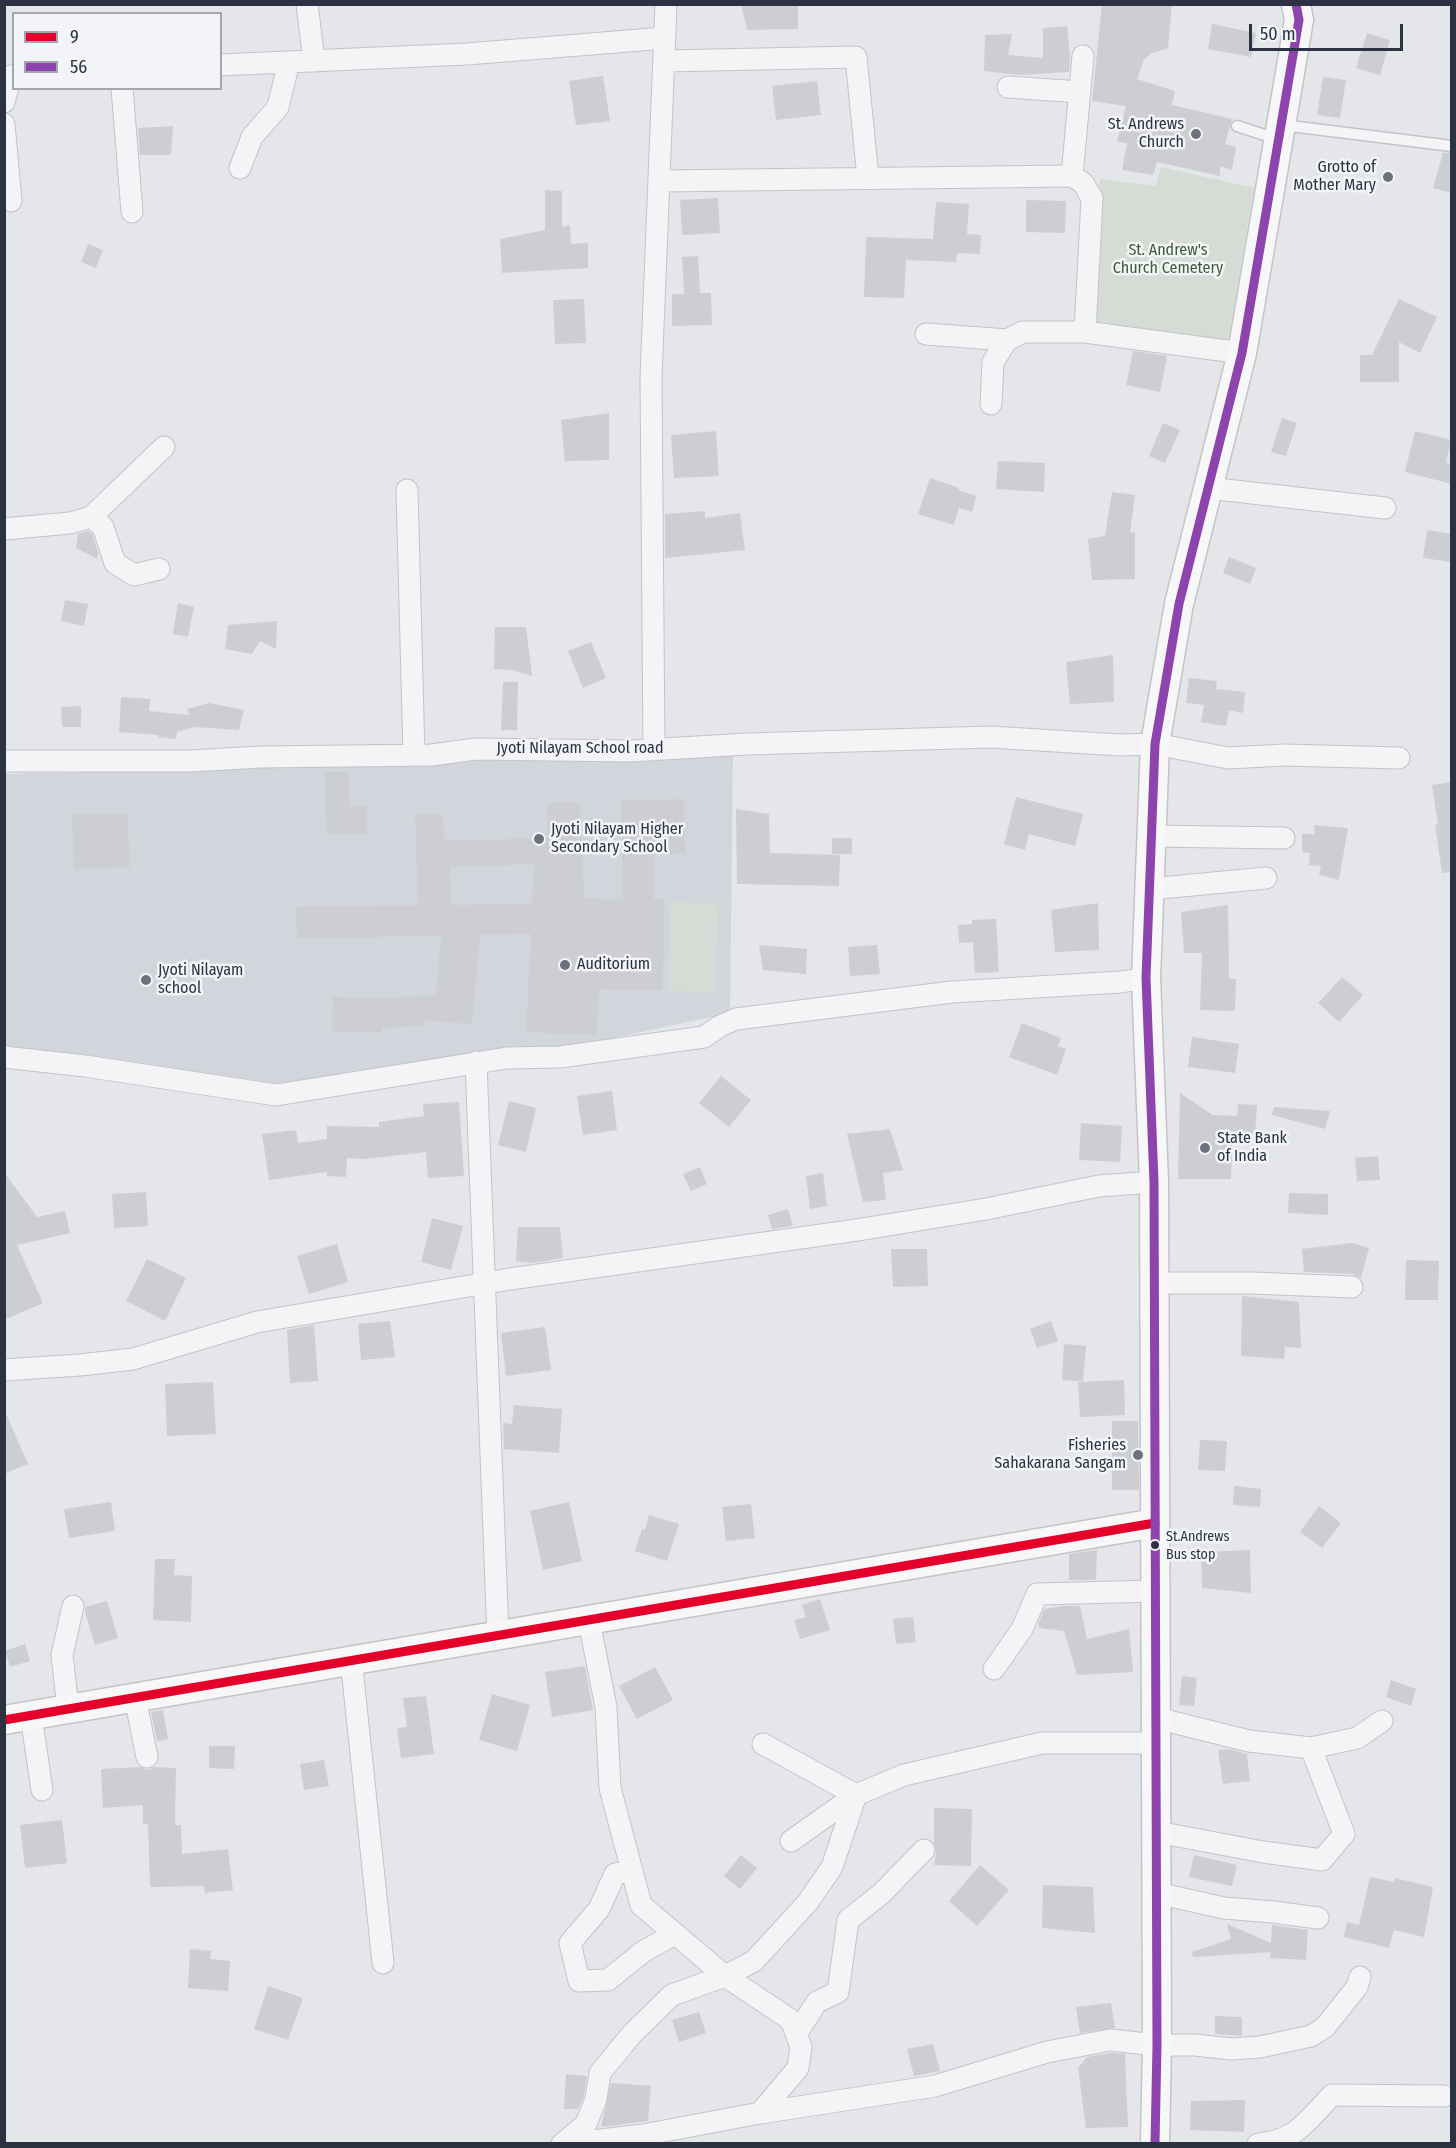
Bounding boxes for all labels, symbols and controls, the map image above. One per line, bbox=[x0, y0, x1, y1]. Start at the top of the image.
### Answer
legend bbox=[12, 12, 222, 90]
scale bar bbox=[1252, 12, 1406, 50]
text: 50 m bbox=[1260, 23, 1296, 45]
text: 9 bbox=[70, 26, 79, 48]
text: 56 bbox=[70, 56, 87, 78]
place label: St. Andrews Church bbox=[1108, 115, 1184, 153]
marker: St. Andrews Church bbox=[1189, 127, 1203, 141]
place label: Grotto of Mother Mary bbox=[1293, 158, 1376, 196]
marker: Grotto of Mother Mary bbox=[1381, 170, 1395, 184]
park label: St. Andrew's Church Cemetery bbox=[1113, 241, 1223, 279]
street label: Jyoti Nilayam School road bbox=[496, 739, 664, 759]
place label: Jyoti Nilayam Higher Secondary School bbox=[551, 820, 683, 858]
marker: Jyoti Nilayam Higher Secondary School bbox=[532, 832, 546, 846]
place label: Auditorium bbox=[577, 955, 650, 975]
marker: Auditorium bbox=[558, 958, 572, 972]
place label: Jyoti Nilayam school bbox=[158, 961, 243, 999]
marker: Jyoti Nilayam school bbox=[139, 973, 153, 987]
place label: State Bank of India bbox=[1217, 1129, 1287, 1167]
marker: State Bank of India bbox=[1198, 1141, 1212, 1155]
place label: Fisheries Sahakarana Sangam bbox=[994, 1436, 1126, 1474]
marker: Fisheries Sahakarana Sangam bbox=[1131, 1448, 1145, 1462]
place label: St.Andrews Bus stop bbox=[1166, 1529, 1229, 1562]
marker: St.Andrews Bus stop bbox=[1149, 1539, 1161, 1551]

